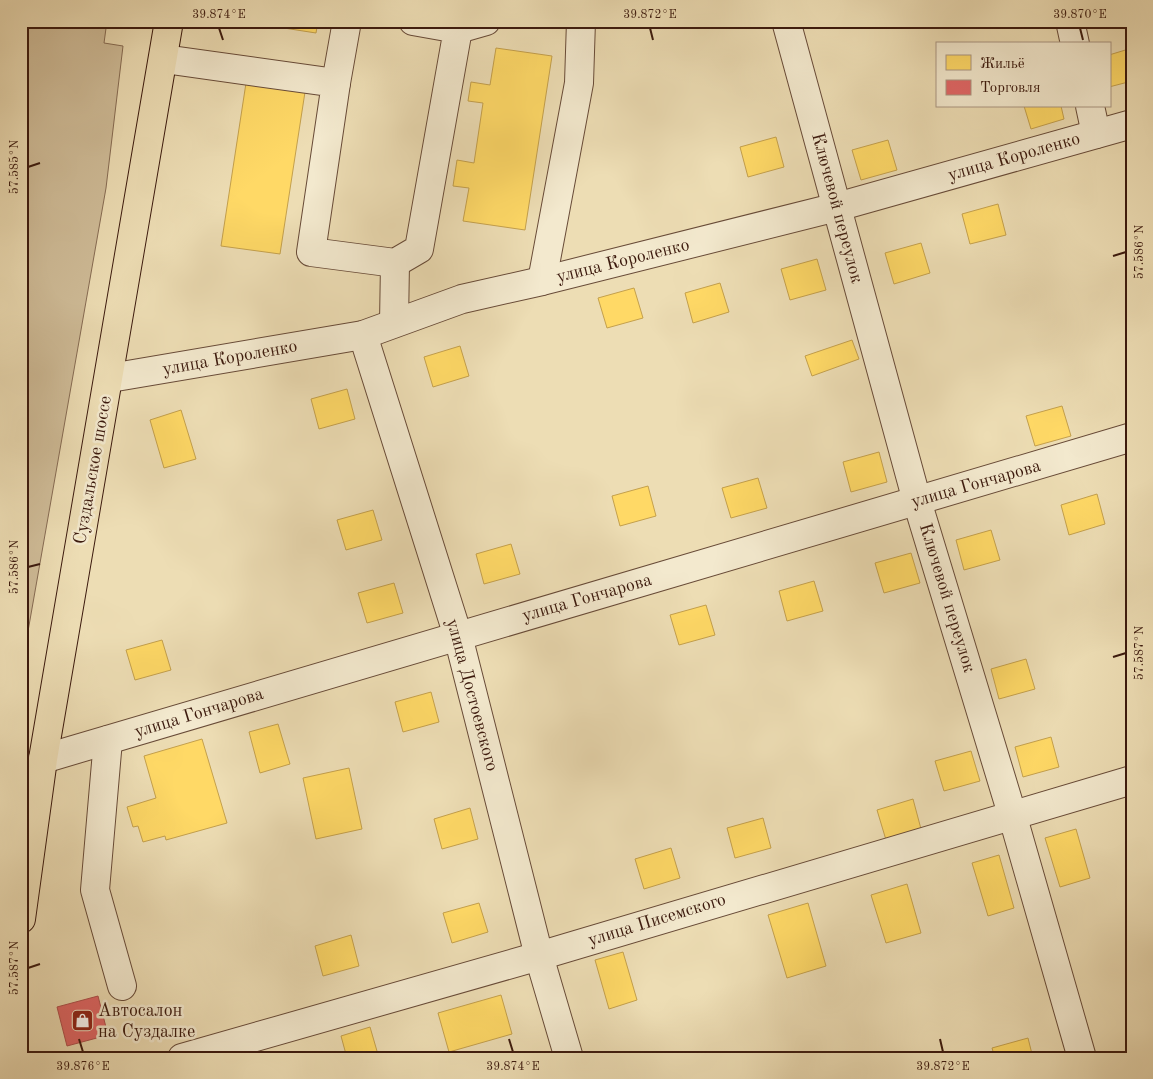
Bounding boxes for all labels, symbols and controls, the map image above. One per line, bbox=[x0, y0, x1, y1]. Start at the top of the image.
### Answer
text: 39.874°E bbox=[192, 9, 246, 21]
text: 39.872°E bbox=[623, 9, 677, 21]
text: 39.870°E bbox=[1053, 9, 1107, 21]
legend bbox=[936, 42, 1110, 108]
text: Жильё bbox=[980, 57, 1025, 72]
text: Торговля bbox=[980, 81, 1041, 96]
street label: улица Короленко bbox=[946, 130, 1082, 184]
street label: Ключевой переулок bbox=[808, 131, 866, 285]
text: 57.585°N bbox=[8, 140, 21, 194]
text: 57.586°N bbox=[1133, 225, 1146, 279]
street label: улица Короленко bbox=[555, 236, 691, 286]
street label: улица Короленко bbox=[161, 337, 299, 379]
street label: Суздальское шоссе bbox=[71, 394, 115, 546]
street label: улица Гончарова bbox=[909, 457, 1043, 511]
street label: Ключевой переулок bbox=[916, 521, 978, 675]
text: 57.586°N bbox=[8, 540, 21, 594]
street label: улица Гончарова bbox=[520, 571, 654, 625]
street label: улица Достоевского bbox=[443, 617, 501, 773]
text: 57.587°N bbox=[1133, 626, 1146, 680]
street label: улица Гончарова bbox=[132, 685, 266, 741]
street label: улица Писемского bbox=[586, 890, 728, 950]
text: 57.587°N bbox=[8, 941, 21, 995]
place label: Автосалон на Суздалке bbox=[98, 1002, 195, 1041]
shop icon: Автосалон на Суздалке bbox=[70, 1009, 94, 1033]
text: 39.876°E bbox=[56, 1061, 110, 1073]
text: 39.874°E bbox=[486, 1061, 540, 1073]
text: 39.872°E bbox=[916, 1061, 970, 1073]

